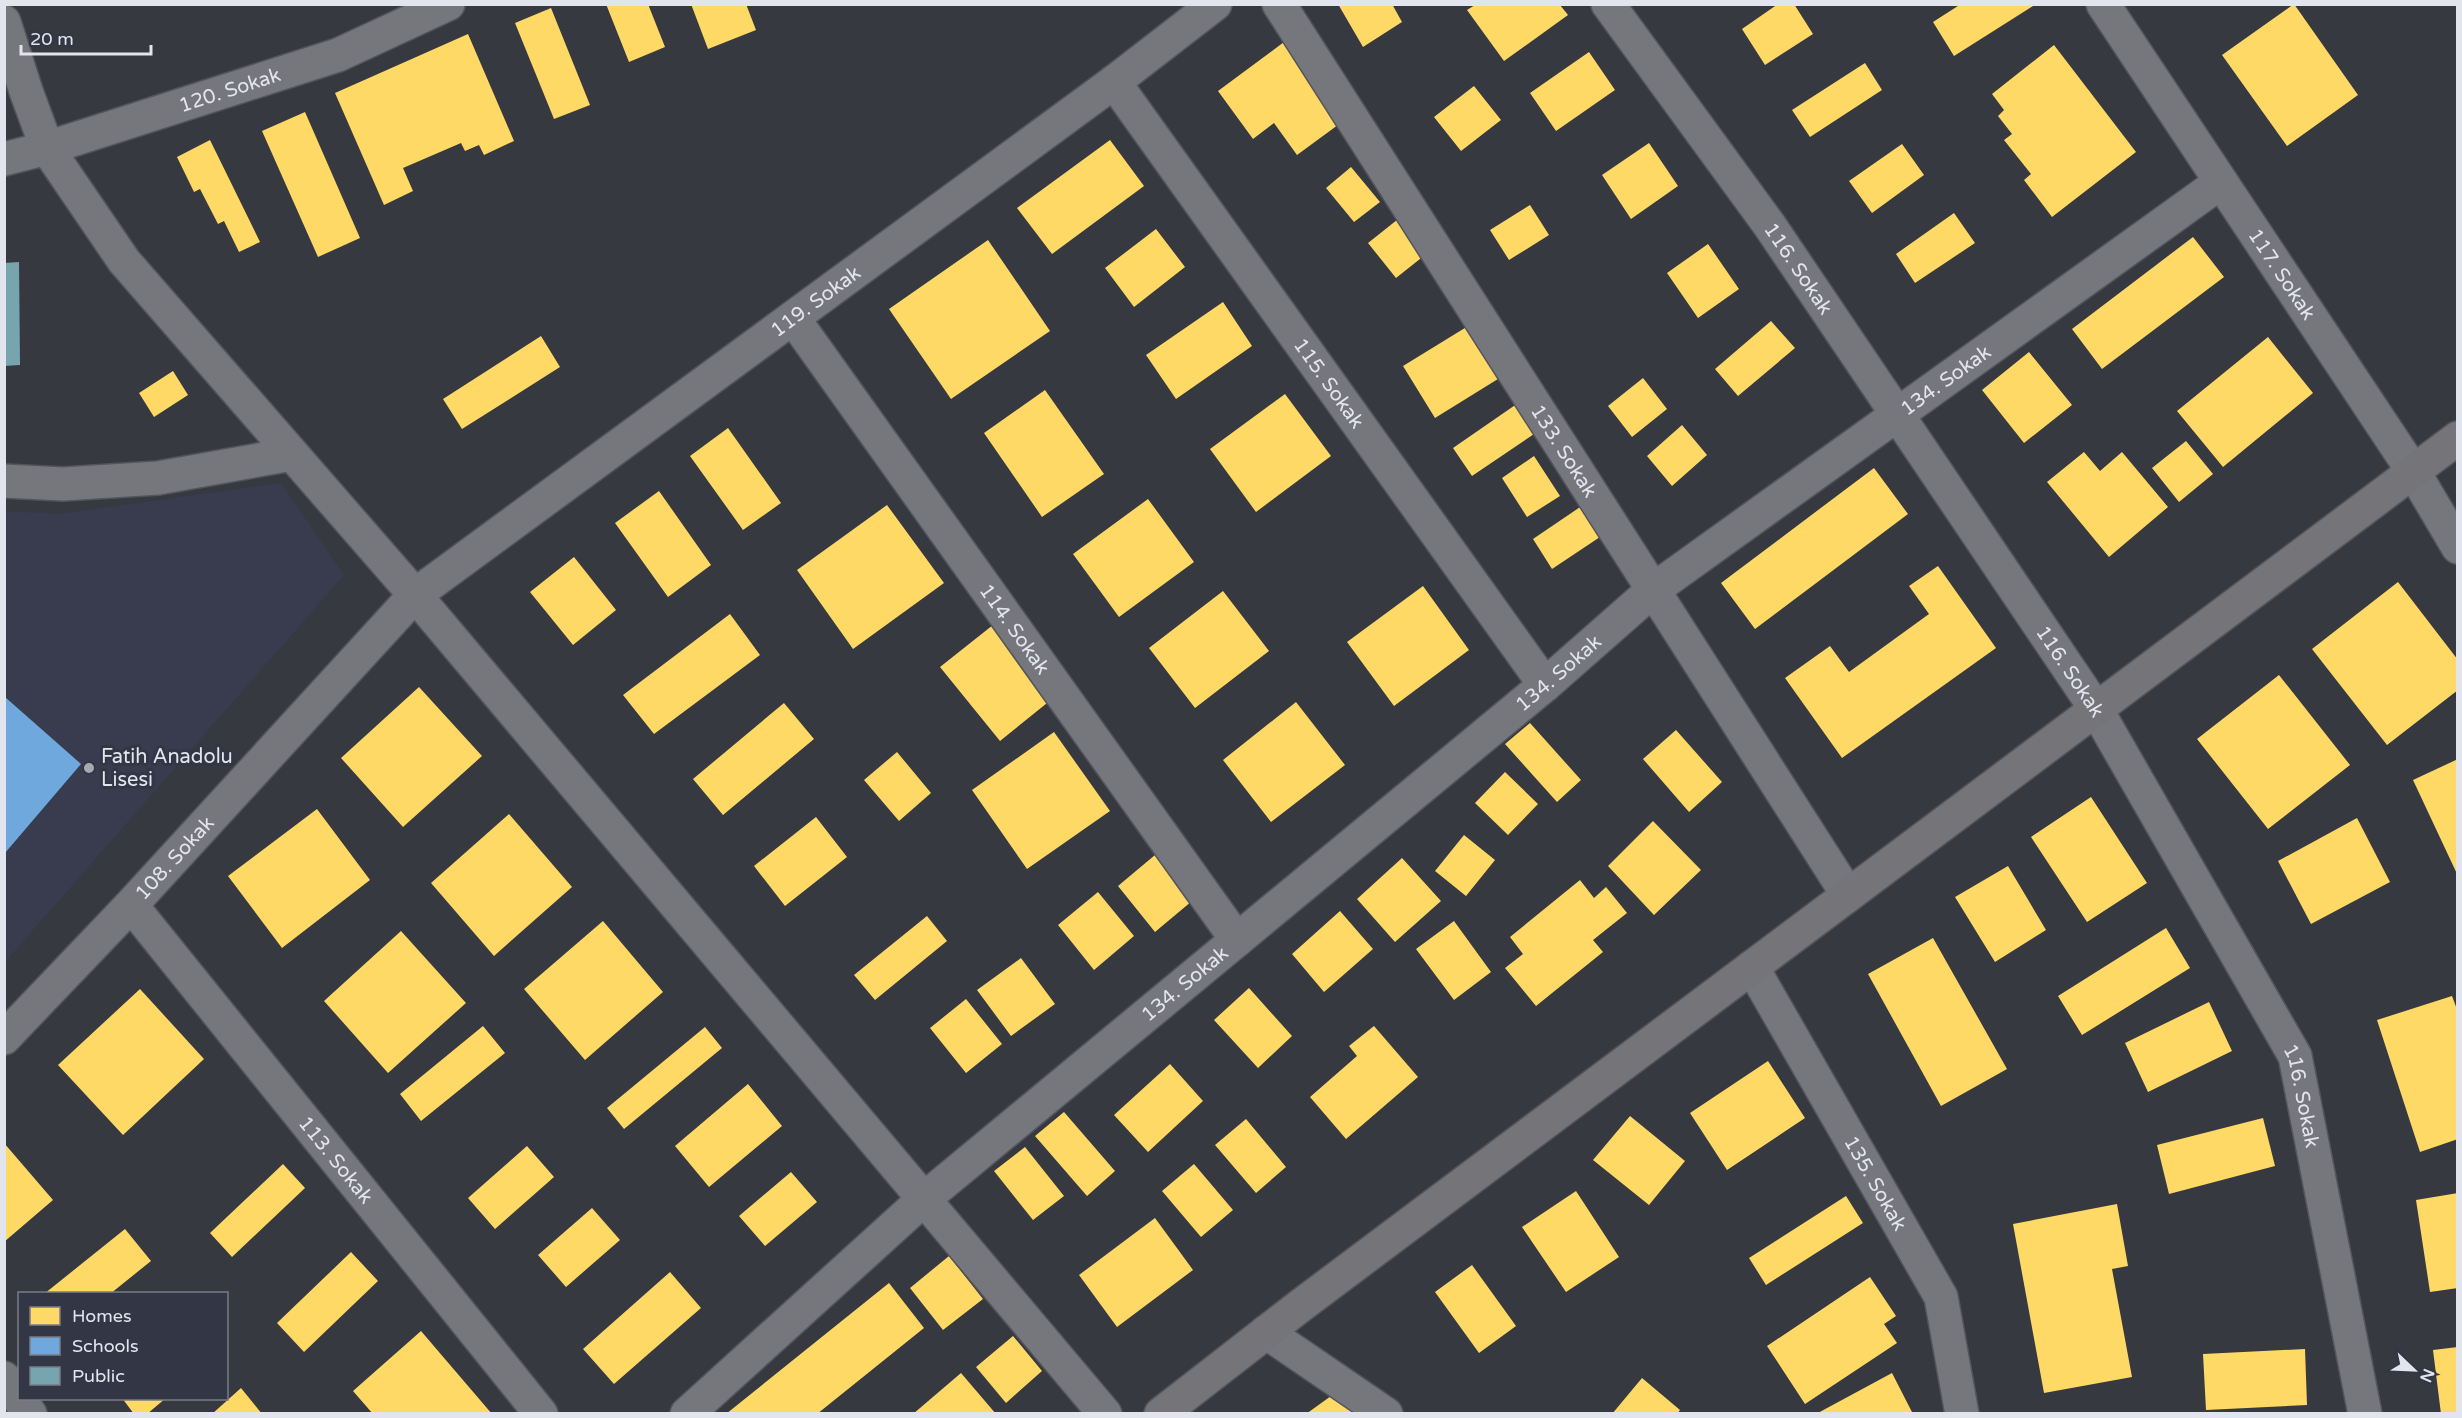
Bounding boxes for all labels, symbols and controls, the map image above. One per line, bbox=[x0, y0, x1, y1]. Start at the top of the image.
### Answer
scale bar bbox=[21, 18, 152, 56]
text: 20 m bbox=[30, 28, 74, 50]
street label: 120. Sokak bbox=[176, 63, 284, 118]
street label: 116. Sokak bbox=[1758, 219, 1837, 319]
street label: 117. Sokak bbox=[2242, 224, 2320, 325]
street label: 119. Sokak bbox=[766, 261, 866, 343]
street label: 115. Sokak bbox=[1288, 334, 1369, 433]
street label: 134. Sokak bbox=[1896, 340, 1996, 421]
street label: 133. Sokak bbox=[1525, 400, 1602, 502]
street label: 114. Sokak bbox=[974, 580, 1055, 679]
street label: 116. Sokak bbox=[2030, 621, 2109, 722]
street label: 134. Sokak bbox=[1511, 630, 1607, 717]
place label: Fatih Anadolu Lisesi bbox=[101, 745, 233, 792]
marker: Fatih Anadolu Lisesi bbox=[82, 761, 96, 775]
street label: 108. Sokak bbox=[131, 811, 220, 905]
street label: 134. Sokak bbox=[1137, 941, 1233, 1027]
street label: 116. Sokak bbox=[2278, 1040, 2324, 1150]
street label: 113. Sokak bbox=[293, 1112, 378, 1209]
street label: 135. Sokak bbox=[1838, 1132, 1911, 1235]
legend bbox=[18, 1292, 228, 1400]
text: Homes bbox=[72, 1305, 132, 1327]
text: Schools bbox=[72, 1335, 139, 1357]
north arrow bbox=[2384, 1340, 2444, 1400]
text: Public bbox=[72, 1365, 125, 1387]
text: N bbox=[2415, 1366, 2439, 1385]

